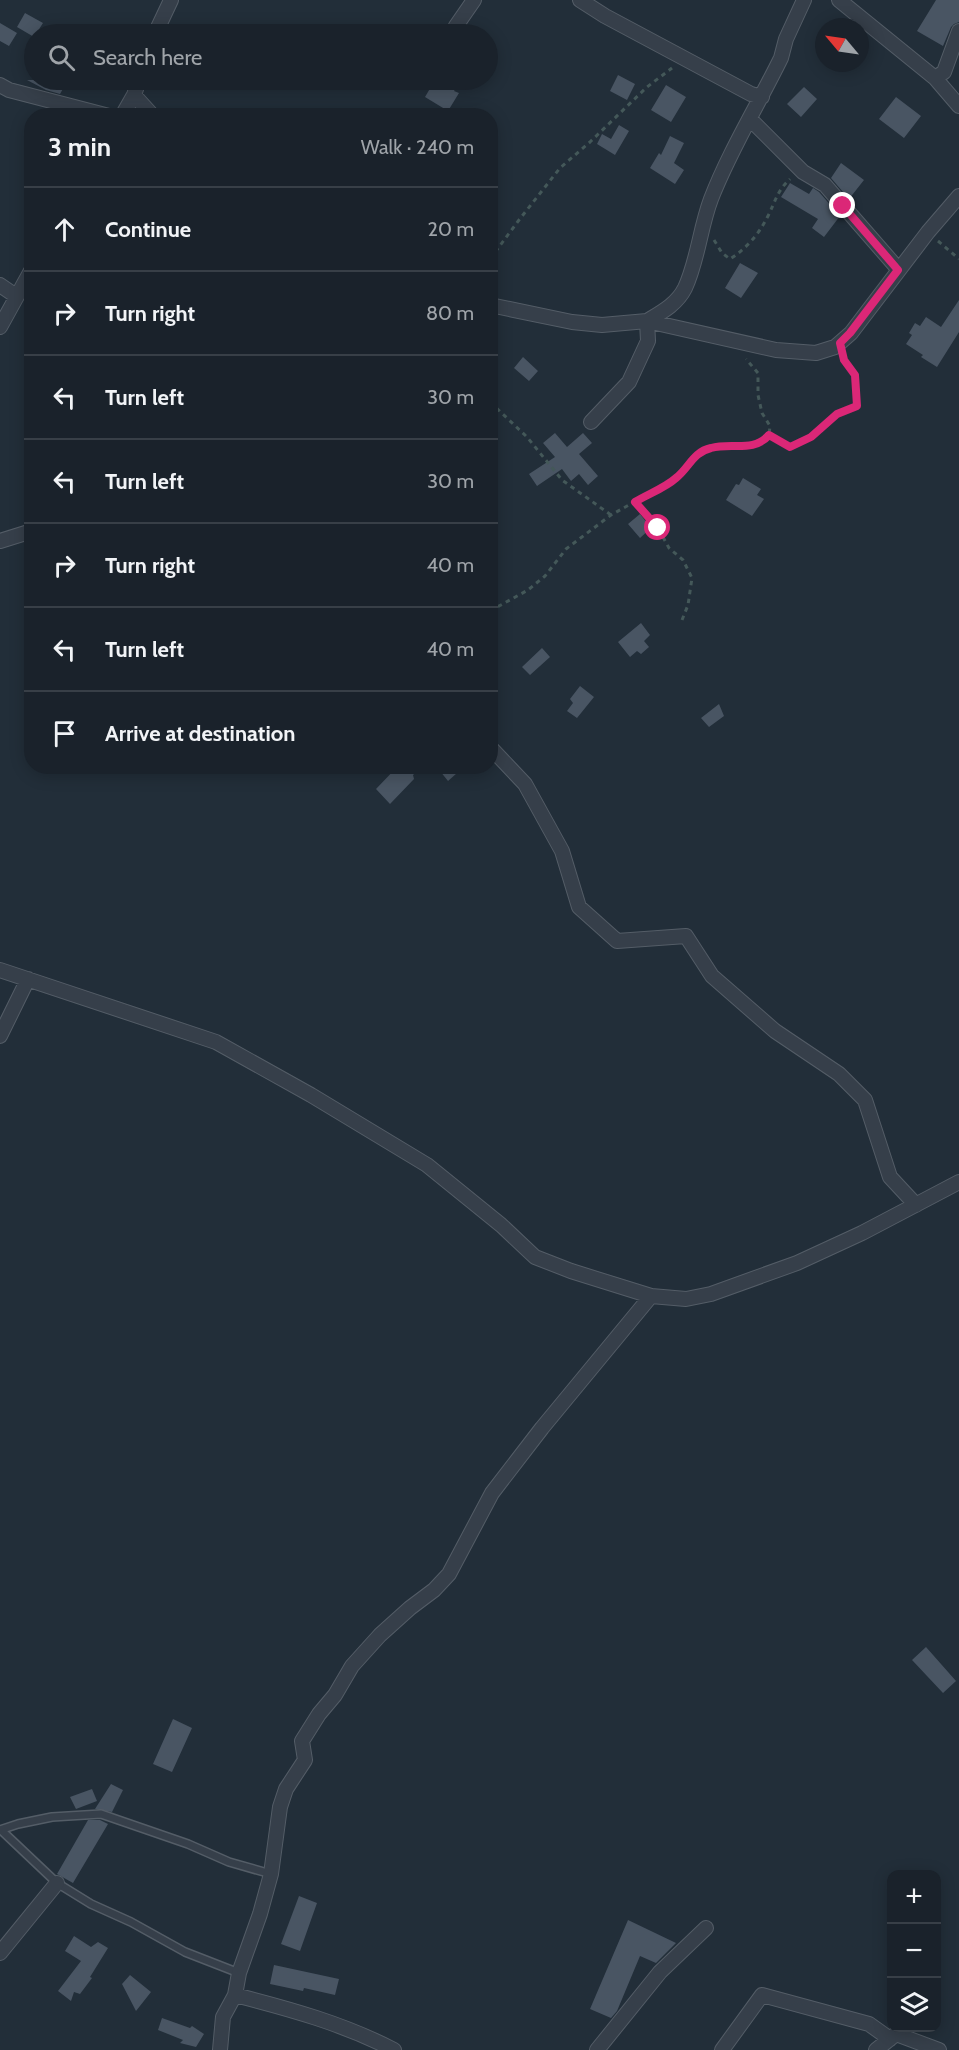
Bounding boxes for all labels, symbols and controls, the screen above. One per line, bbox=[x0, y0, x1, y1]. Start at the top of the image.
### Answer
north arrow bbox=[815, 18, 869, 72]
search box bbox=[24, 24, 498, 90]
icon: search bbox=[45, 41, 78, 74]
text: Search here bbox=[93, 44, 202, 71]
text: 3 min bbox=[48, 131, 111, 163]
text: Walk · 240 m bbox=[361, 135, 474, 159]
route end bbox=[829, 192, 855, 218]
icon: ahead bbox=[48, 213, 81, 246]
text: Continue bbox=[105, 216, 191, 243]
text: 20 m bbox=[428, 217, 474, 241]
icon: right bbox=[48, 297, 81, 330]
text: Turn right bbox=[105, 300, 195, 327]
text: 80 m bbox=[426, 301, 474, 325]
icon: left bbox=[48, 381, 81, 414]
text: Turn left bbox=[105, 384, 184, 411]
text: 30 m bbox=[427, 385, 474, 409]
icon: left bbox=[48, 465, 81, 498]
text: Turn left bbox=[105, 468, 184, 495]
text: 30 m bbox=[427, 469, 474, 493]
route start bbox=[644, 514, 670, 540]
icon: right bbox=[48, 549, 81, 582]
text: Turn right bbox=[105, 552, 195, 579]
text: 40 m bbox=[426, 553, 474, 577]
icon: left bbox=[48, 633, 81, 666]
text: Turn left bbox=[105, 636, 184, 663]
text: 40 m bbox=[426, 637, 474, 661]
icon: arrive bbox=[48, 717, 81, 750]
text: Arrive at destination bbox=[105, 720, 295, 747]
map controls bbox=[887, 1870, 941, 2032]
button: + bbox=[887, 1870, 941, 1924]
button: − bbox=[887, 1924, 941, 1978]
button: layers bbox=[887, 1978, 941, 2032]

